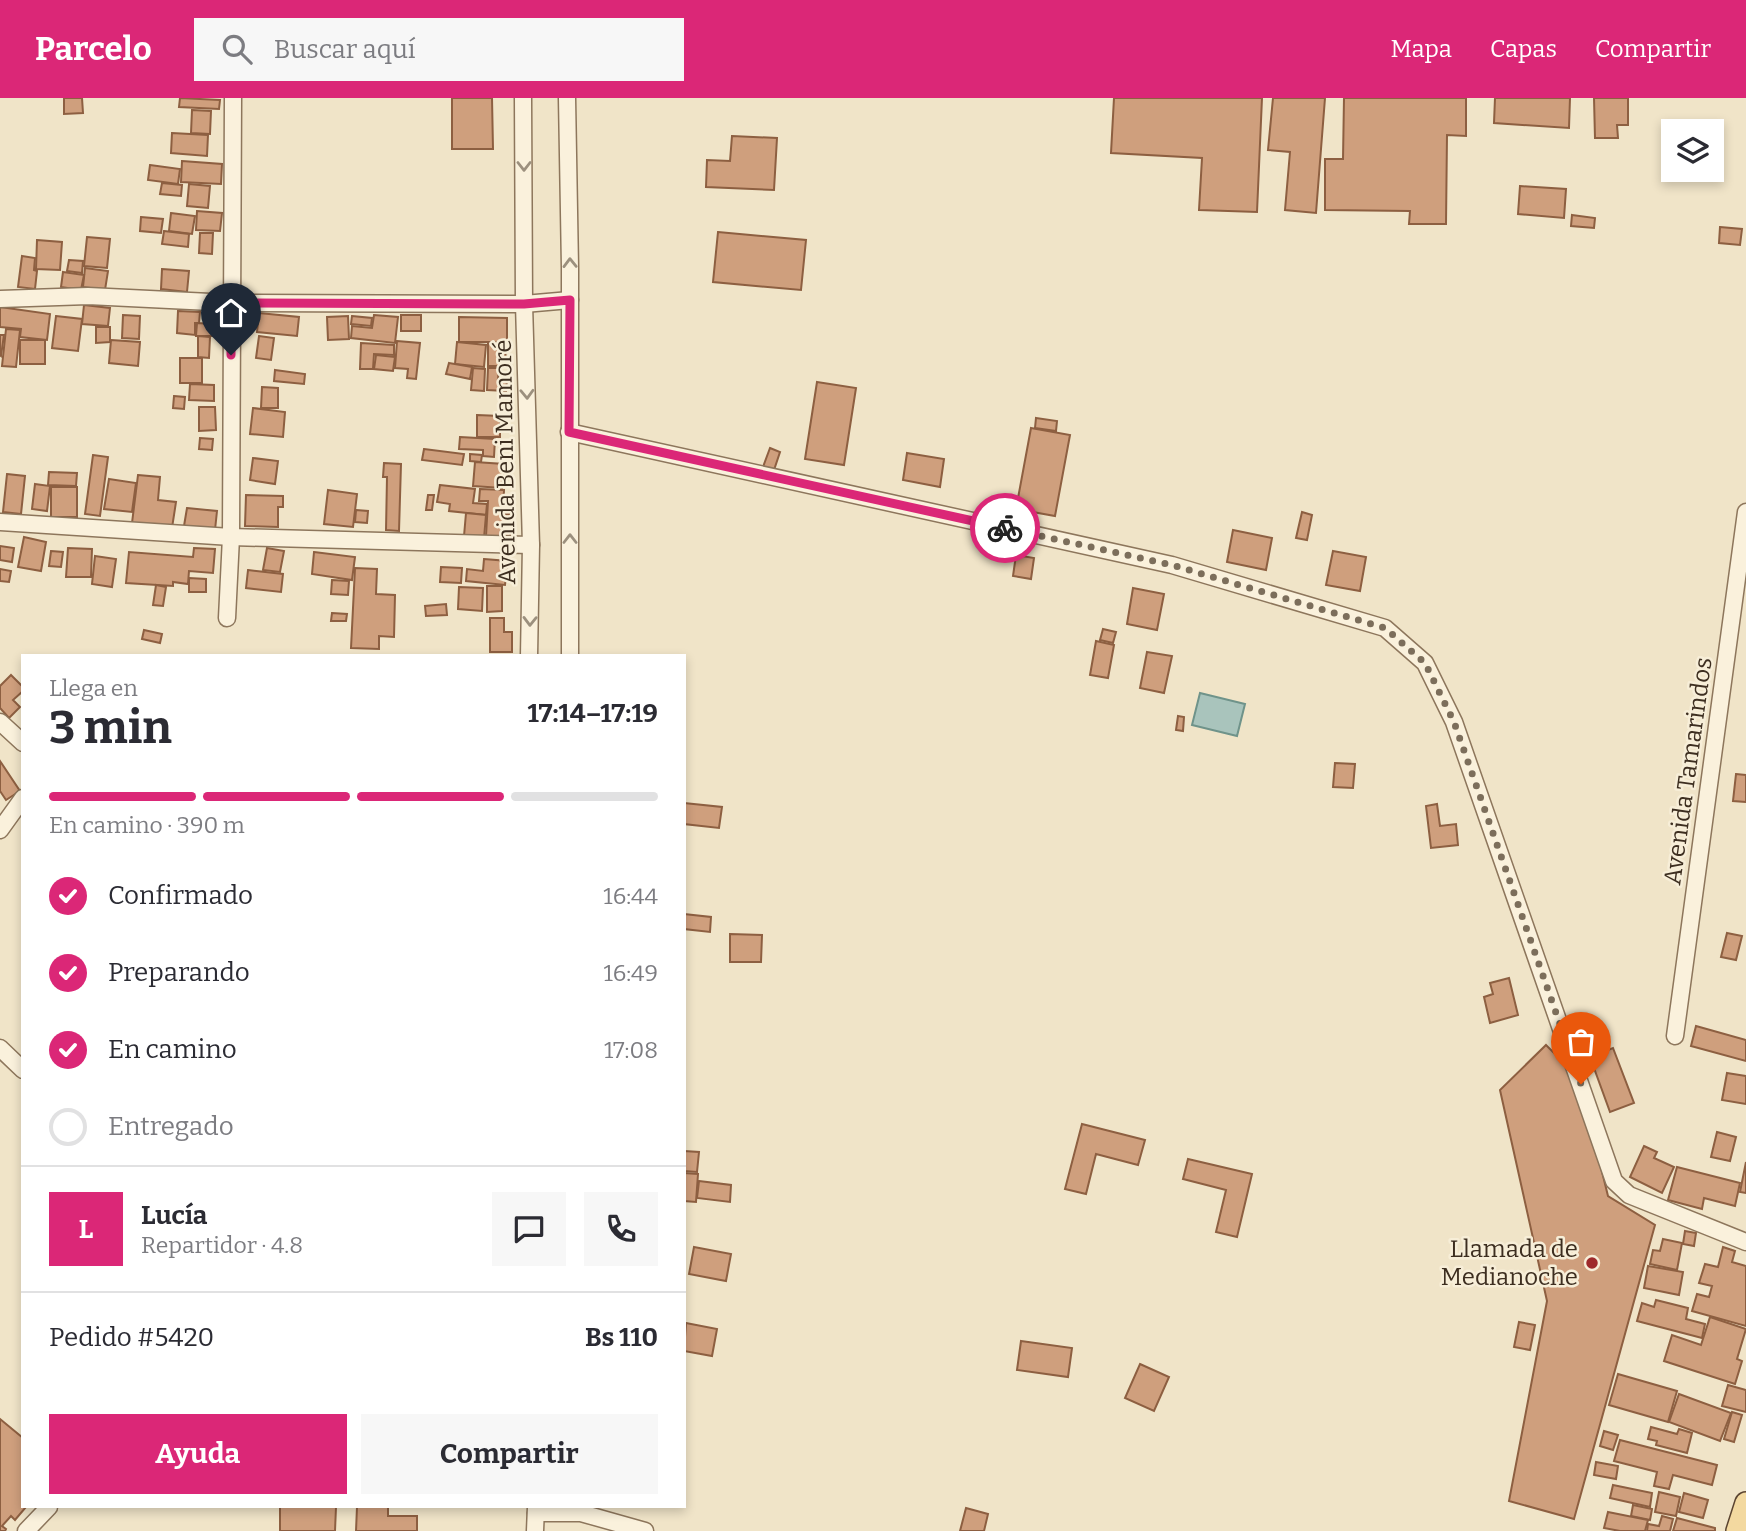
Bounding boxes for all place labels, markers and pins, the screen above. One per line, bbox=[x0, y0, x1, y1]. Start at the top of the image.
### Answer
pin bbox=[201, 283, 261, 355]
pin bbox=[1551, 1012, 1611, 1084]
place label: Llamada de Medianoche bbox=[1441, 1235, 1578, 1291]
marker: Llamada de Medianoche bbox=[1584, 1255, 1600, 1271]

